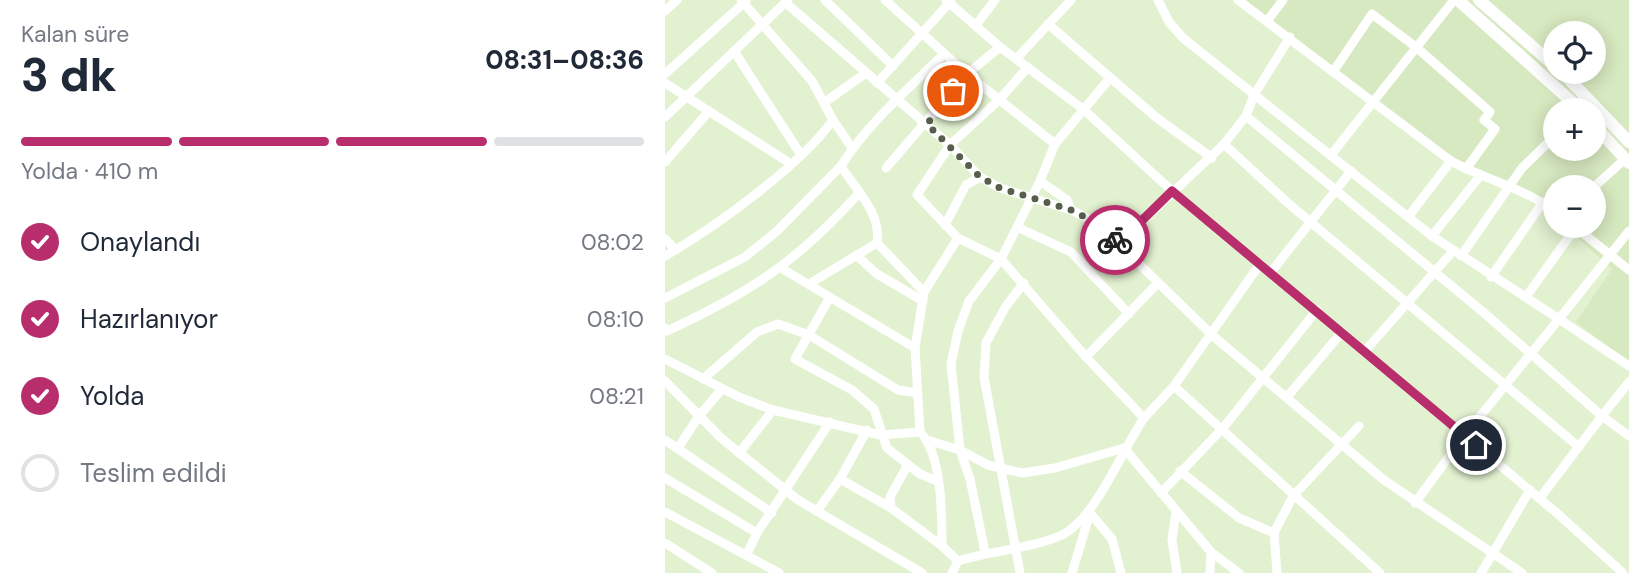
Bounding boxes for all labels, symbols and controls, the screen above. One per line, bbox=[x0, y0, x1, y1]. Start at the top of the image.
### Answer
text: Kalan süre bbox=[21, 19, 129, 49]
map controls bbox=[1543, 21, 1606, 238]
button: locate bbox=[1543, 21, 1606, 84]
text: 08:31–08:36 bbox=[485, 43, 644, 77]
text: 3 dk bbox=[21, 45, 117, 105]
pin bbox=[923, 61, 983, 121]
icon: bag bbox=[934, 72, 972, 110]
button: + bbox=[1543, 98, 1606, 161]
text: Yolda · 410 m bbox=[21, 156, 158, 186]
button: − bbox=[1543, 175, 1606, 238]
courier bbox=[1080, 205, 1150, 275]
icon: bike bbox=[1096, 221, 1134, 259]
icon: check bbox=[21, 223, 59, 261]
text: Onaylandı bbox=[80, 225, 200, 259]
text: 08:02 bbox=[581, 227, 644, 257]
icon: check bbox=[21, 300, 59, 338]
text: Hazırlanıyor bbox=[80, 302, 218, 336]
text: 08:10 bbox=[587, 304, 644, 334]
icon: check bbox=[21, 377, 59, 415]
text: Yolda bbox=[80, 379, 144, 413]
text: 08:21 bbox=[589, 381, 644, 411]
pin bbox=[1446, 415, 1506, 475]
icon: home bbox=[1457, 426, 1495, 464]
text: Teslim edildi bbox=[80, 456, 227, 490]

